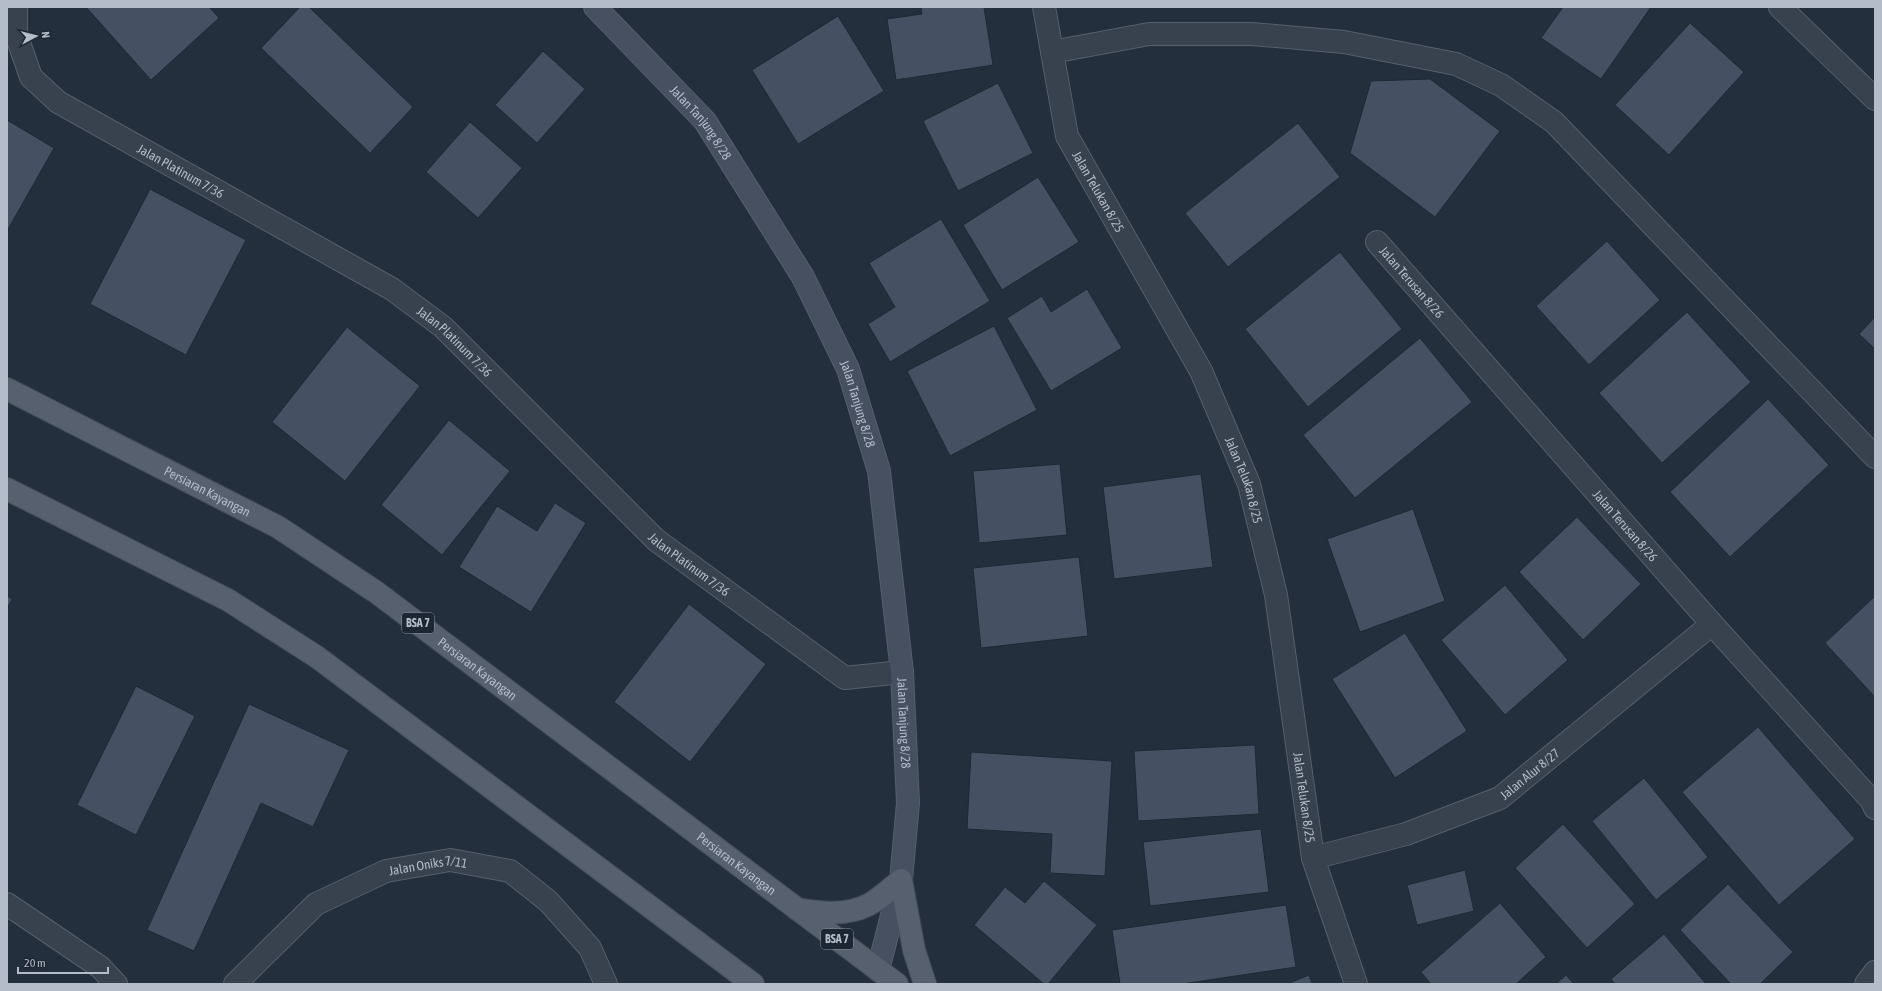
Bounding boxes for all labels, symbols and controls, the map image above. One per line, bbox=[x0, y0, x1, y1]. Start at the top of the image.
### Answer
north arrow bbox=[16, 16, 56, 56]
text: N bbox=[40, 31, 52, 39]
street label: Jalan Tanjung 8/28 bbox=[667, 82, 734, 162]
street label: Jalan Platinum 7/36 bbox=[135, 141, 226, 201]
street label: Jalan Telukan 8/25 bbox=[1069, 149, 1127, 235]
street label: Jalan Terusan 8/26 bbox=[1376, 243, 1447, 321]
street label: Jalan Platinum 7/36 bbox=[414, 303, 495, 380]
street label: Jalan Tanjung 8/28 bbox=[837, 357, 878, 449]
street label: Jalan Telukan 8/25 bbox=[1222, 434, 1265, 525]
street label: Persiaran Kayangan bbox=[162, 463, 253, 520]
street label: Jalan Terusan 8/26 bbox=[1590, 487, 1661, 565]
street label: Jalan Platinum 7/36 bbox=[645, 530, 732, 599]
road number: BSA 7 bbox=[402, 613, 434, 633]
street label: Persiaran Kayangan bbox=[435, 634, 520, 703]
street label: Jalan Tanjung 8/28 bbox=[894, 677, 913, 769]
street label: Jalan Alur 8/27 bbox=[1497, 745, 1563, 803]
street label: Jalan Telukan 8/25 bbox=[1290, 751, 1318, 844]
street label: Persiaran Kayangan bbox=[694, 829, 779, 898]
street label: Jalan Oniks 7/11 bbox=[388, 853, 469, 878]
road number: BSA 7 bbox=[821, 929, 853, 949]
scale bar bbox=[18, 949, 108, 975]
text: 20 m bbox=[24, 956, 46, 970]

